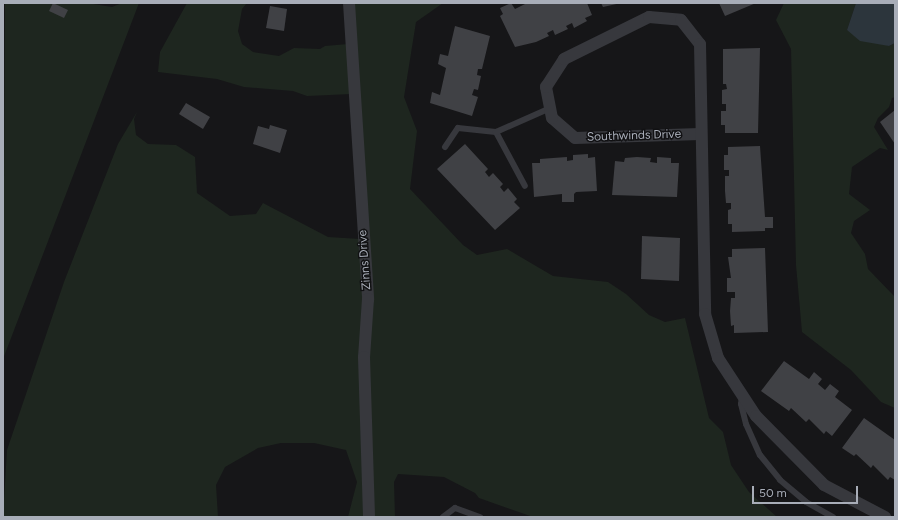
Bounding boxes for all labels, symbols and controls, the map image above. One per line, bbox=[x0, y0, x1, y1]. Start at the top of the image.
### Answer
street label: Southwinds Drive bbox=[587, 127, 681, 145]
street label: Zinns Drive bbox=[356, 229, 374, 291]
scale bar bbox=[754, 478, 860, 504]
text: 50 m bbox=[759, 486, 787, 500]

